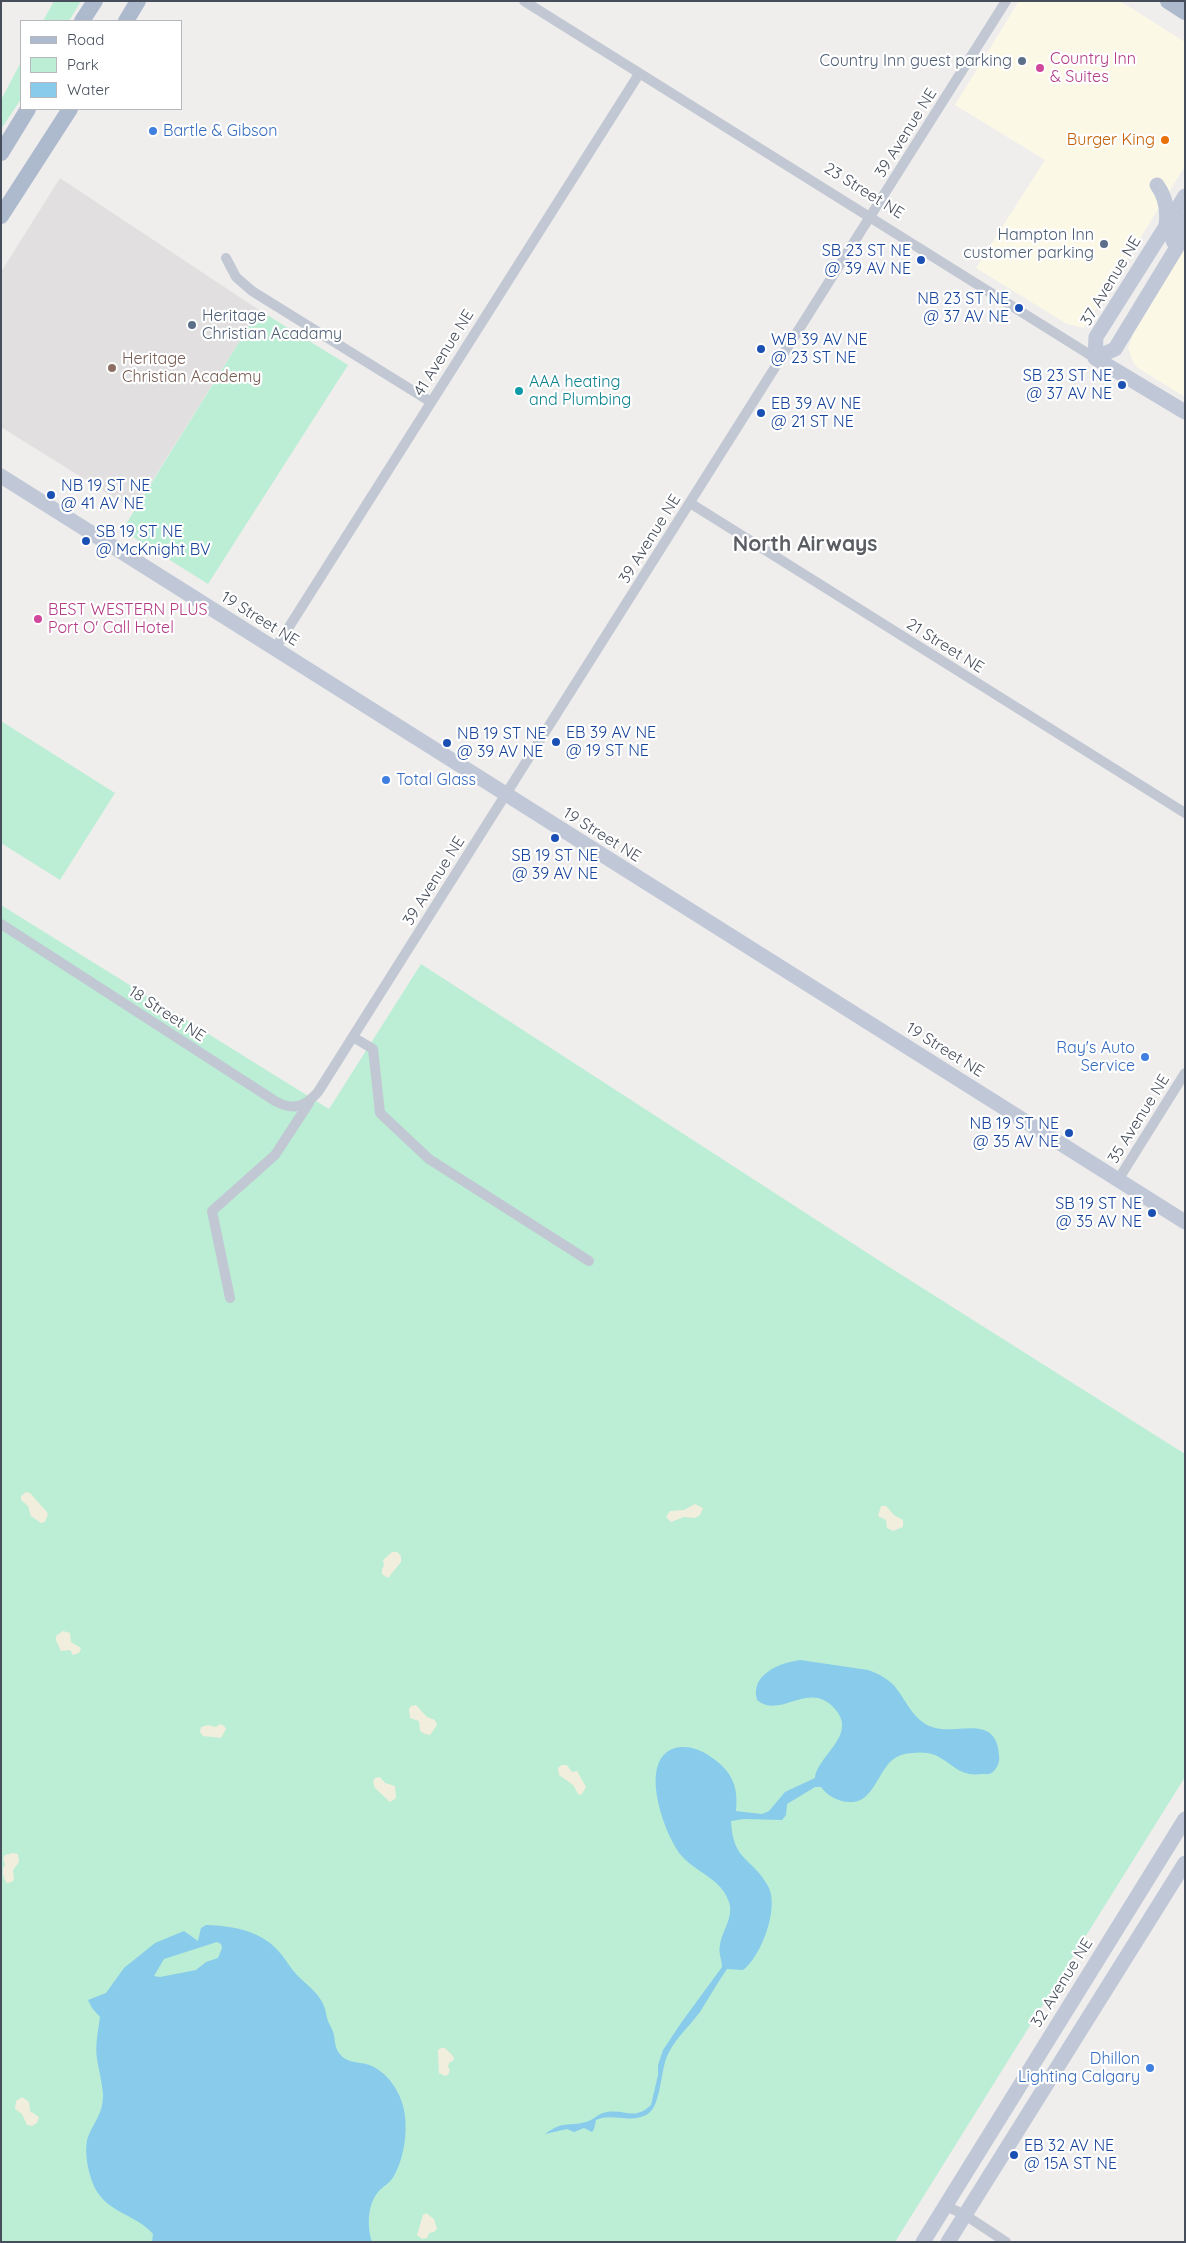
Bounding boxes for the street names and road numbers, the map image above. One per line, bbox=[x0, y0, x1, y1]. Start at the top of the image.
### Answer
street label: 39 Avenue NE bbox=[871, 85, 941, 181]
street label: 23 Street NE bbox=[821, 159, 907, 223]
street label: 37 Avenue NE bbox=[1077, 233, 1145, 329]
street label: 41 Avenue NE bbox=[410, 306, 478, 400]
street label: 39 Avenue NE bbox=[615, 491, 685, 587]
street label: 19 Street NE bbox=[218, 588, 302, 650]
street label: 21 Street NE bbox=[903, 615, 987, 677]
street label: 19 Street NE bbox=[560, 804, 644, 866]
street label: 39 Avenue NE bbox=[399, 833, 469, 929]
street label: 18 Street NE bbox=[125, 982, 209, 1046]
street label: 19 Street NE bbox=[903, 1019, 987, 1081]
street label: 35 Avenue NE bbox=[1104, 1071, 1174, 1167]
street label: 32 Avenue NE bbox=[1027, 1935, 1097, 2031]

